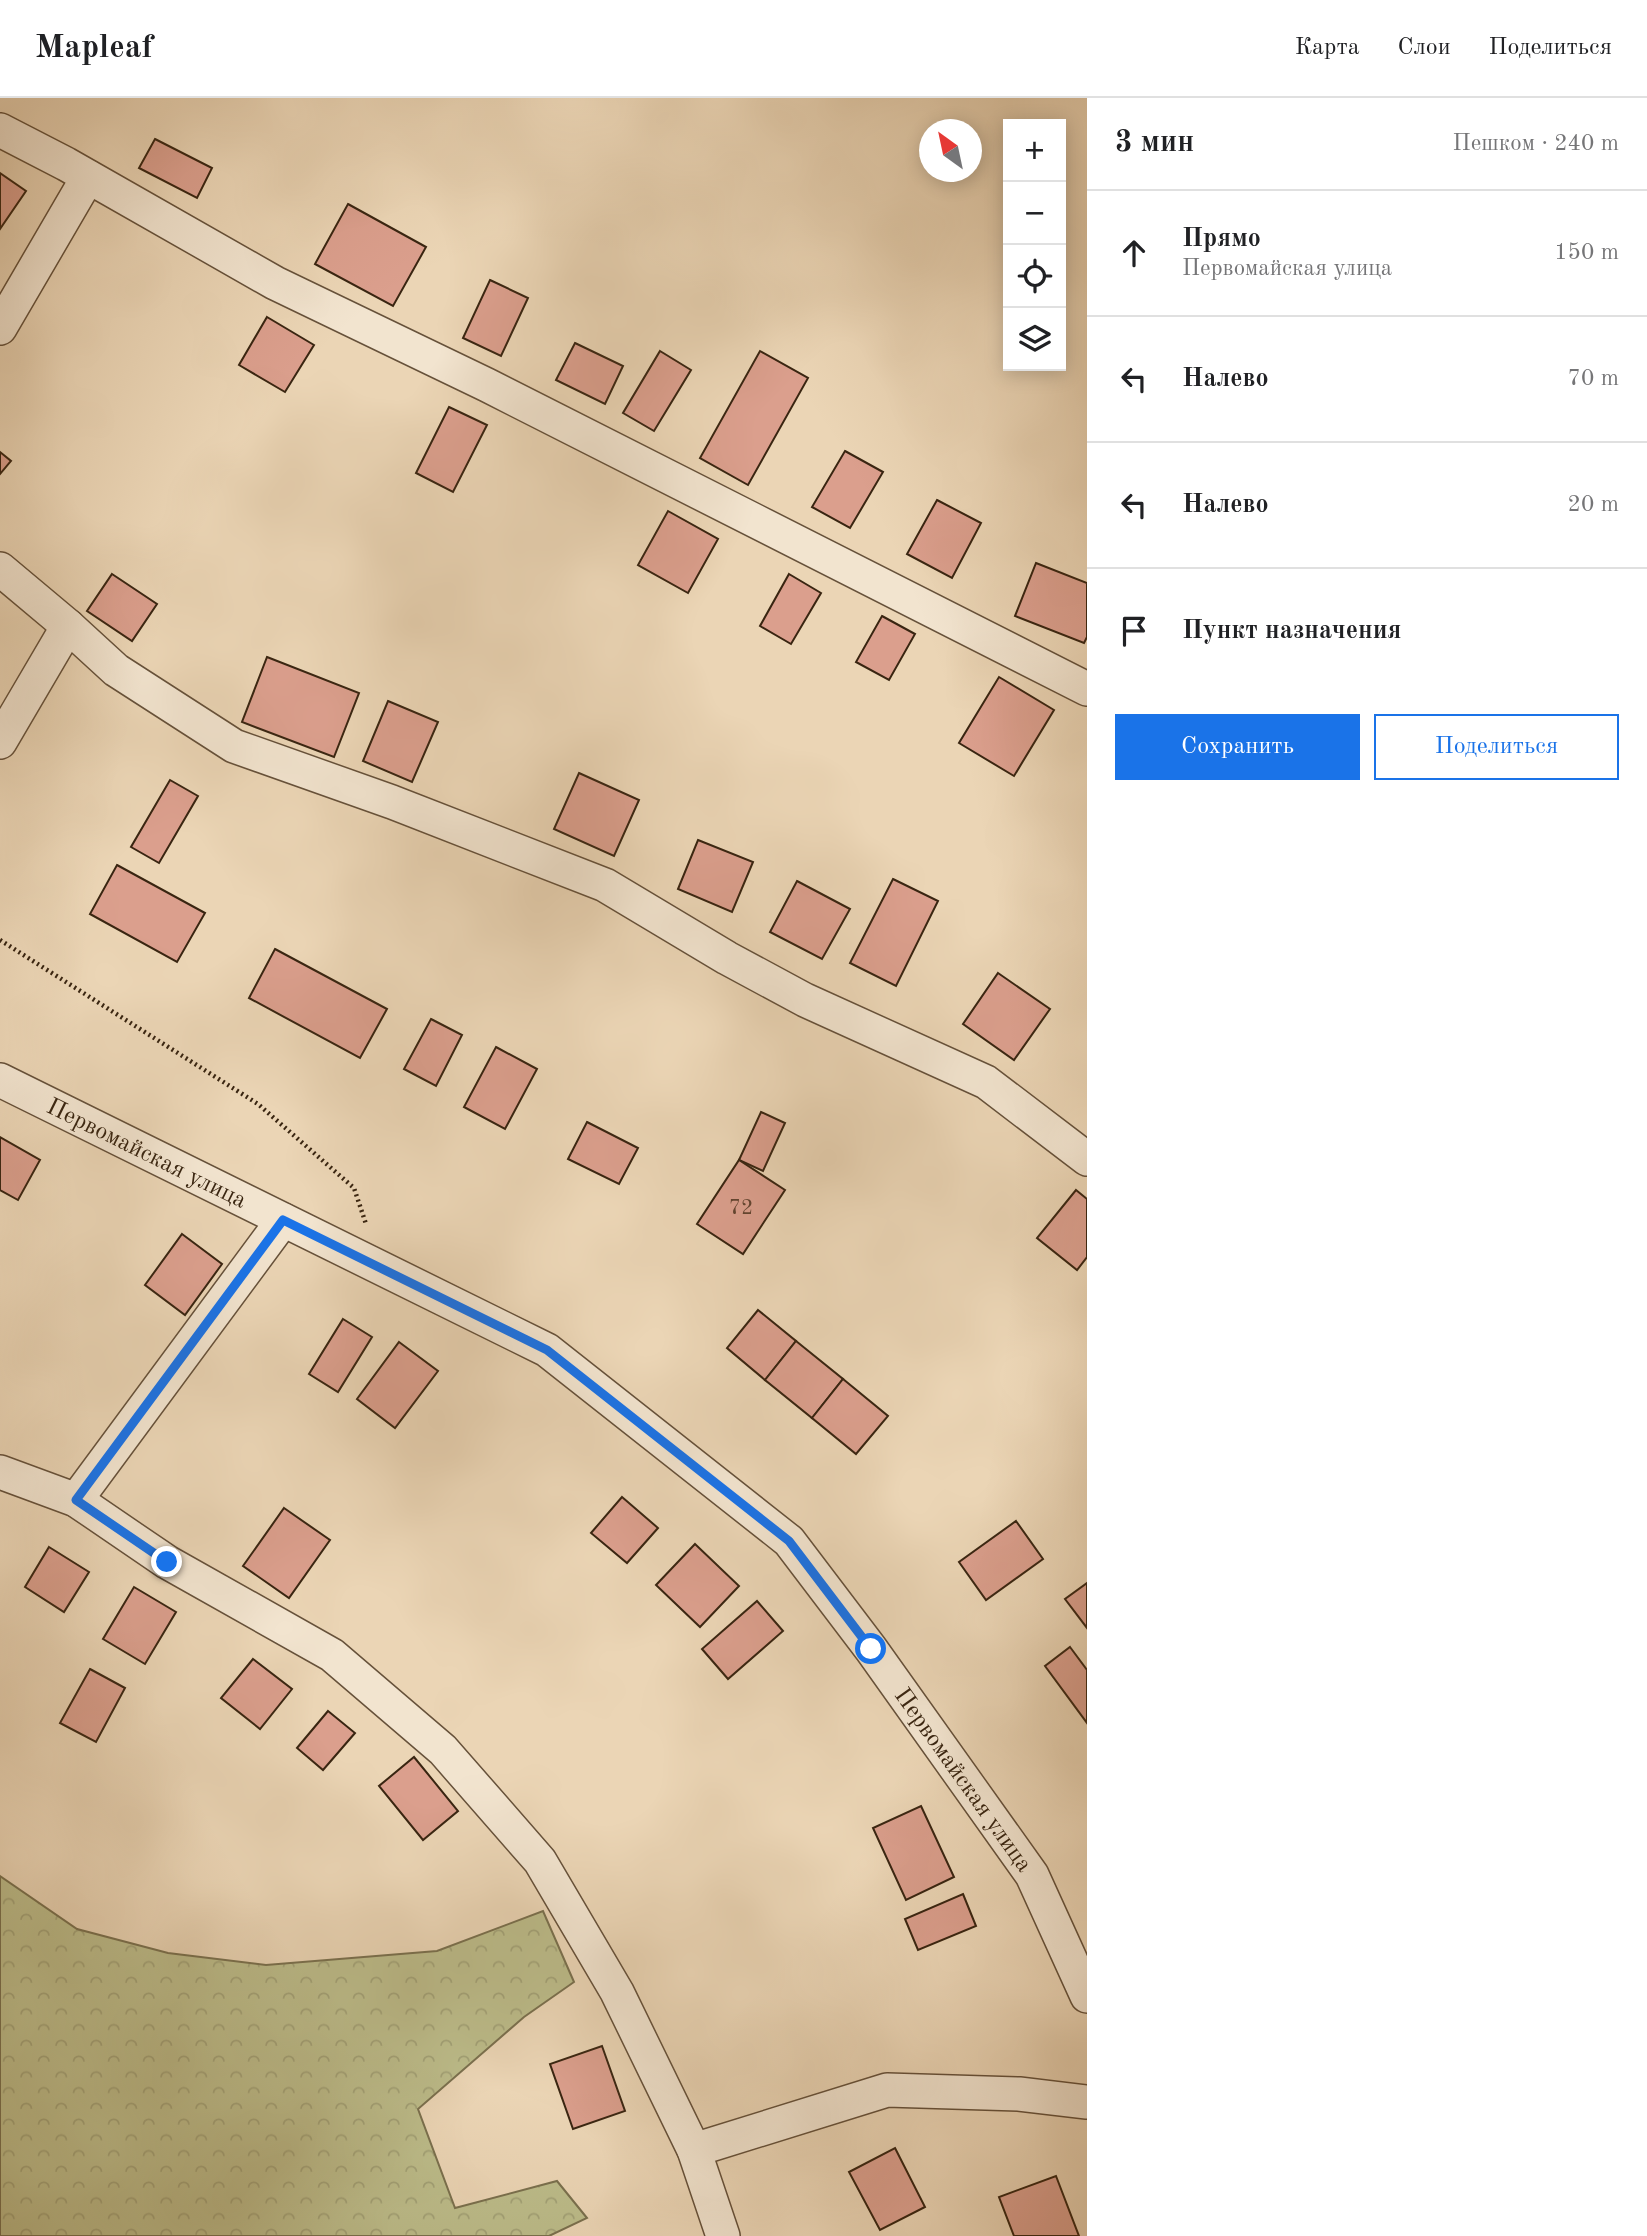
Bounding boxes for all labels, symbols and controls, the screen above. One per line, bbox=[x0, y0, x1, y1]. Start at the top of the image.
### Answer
text: Mapleaf bbox=[35, 32, 153, 65]
text: Карта bbox=[1295, 36, 1360, 60]
text: Слои bbox=[1398, 36, 1451, 60]
text: Поделиться bbox=[1489, 36, 1612, 60]
north arrow bbox=[919, 119, 982, 182]
map controls bbox=[1003, 119, 1066, 371]
button: + bbox=[1003, 119, 1066, 182]
text: 3 мин bbox=[1115, 128, 1194, 158]
text: Пешком · 240 m bbox=[1453, 132, 1619, 155]
button: − bbox=[1003, 182, 1066, 245]
text: Прямо bbox=[1182, 226, 1261, 252]
icon: ahead bbox=[1115, 234, 1153, 272]
text: 150 m bbox=[1554, 241, 1619, 264]
button: locate bbox=[1003, 245, 1066, 308]
text: Первомайская улица bbox=[1182, 257, 1392, 280]
button: layers bbox=[1003, 308, 1066, 371]
icon: left bbox=[1115, 360, 1153, 398]
text: Налево bbox=[1182, 366, 1269, 392]
text: 70 m bbox=[1568, 367, 1619, 390]
icon: left bbox=[1115, 486, 1153, 524]
text: Налево bbox=[1182, 492, 1269, 518]
text: 20 m bbox=[1568, 493, 1619, 516]
icon: arrive bbox=[1115, 612, 1153, 650]
text: Пункт назначения bbox=[1182, 618, 1401, 644]
button: Сохранить bbox=[1115, 714, 1360, 780]
button: Поделиться bbox=[1374, 714, 1619, 780]
street label: Первомайская улица bbox=[42, 1095, 250, 1214]
house number: 72 bbox=[729, 1198, 753, 1219]
route end bbox=[151, 1546, 182, 1577]
route start bbox=[855, 1633, 886, 1664]
street label: Первомайская улица bbox=[889, 1684, 1036, 1877]

